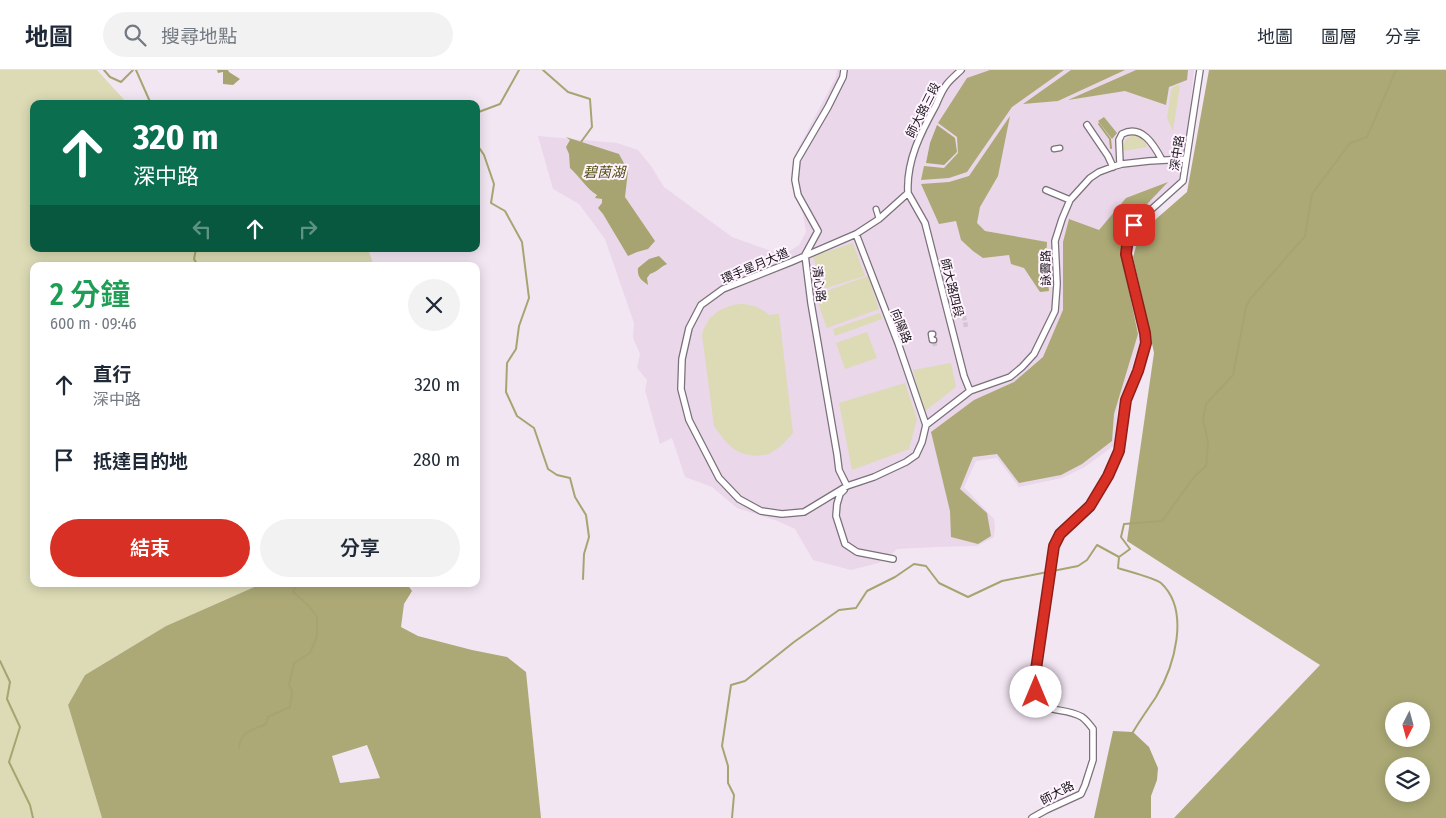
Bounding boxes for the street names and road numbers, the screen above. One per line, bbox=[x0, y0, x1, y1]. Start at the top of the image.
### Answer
street label: 師大路三段 bbox=[903, 80, 943, 140]
street label: 深中路 bbox=[1167, 134, 1187, 172]
street label: 環手星月大道 bbox=[719, 245, 791, 287]
street label: 詠霽路 bbox=[1039, 250, 1053, 286]
street label: 師大路四段 bbox=[938, 257, 966, 319]
street label: 清心路 bbox=[810, 265, 828, 303]
street label: 向陽路 bbox=[888, 307, 914, 345]
street label: 師大路 bbox=[1038, 778, 1076, 808]

